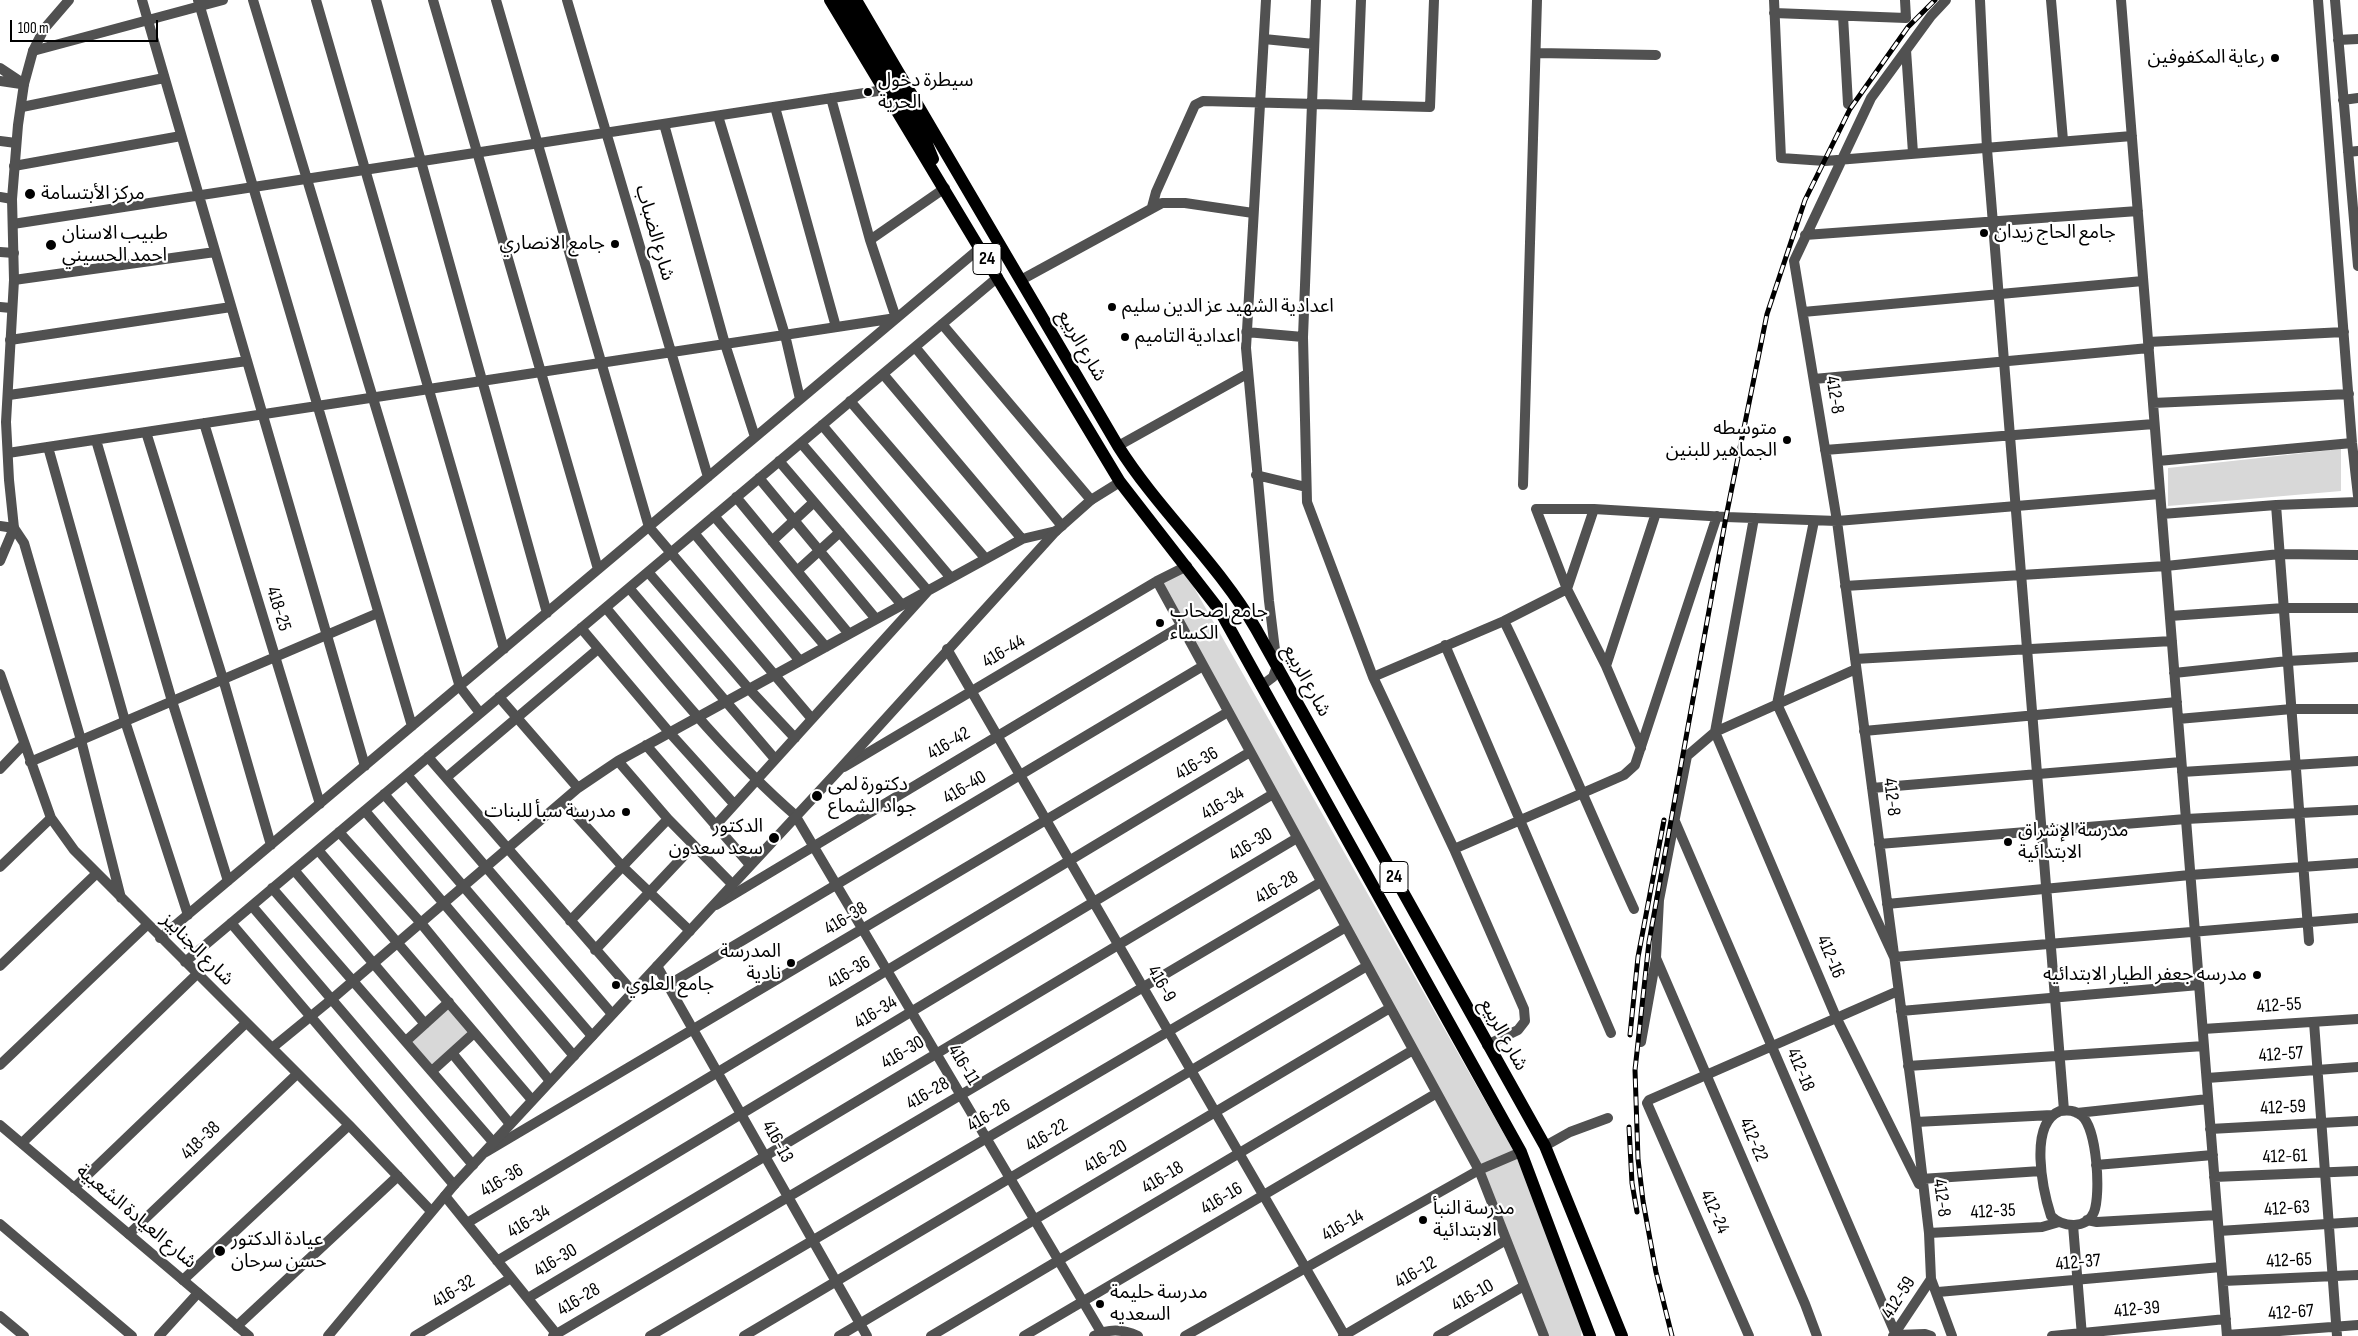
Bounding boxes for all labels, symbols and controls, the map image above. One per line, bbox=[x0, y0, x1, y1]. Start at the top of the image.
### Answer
scale bar bbox=[12, 10, 160, 42]
text: 100 m bbox=[18, 19, 49, 38]
place label: رعاية المكفوفين bbox=[2148, 47, 2265, 69]
marker: رعاية المكفوفين bbox=[2269, 52, 2281, 64]
place label: سيطرة دخول الحرية bbox=[878, 70, 973, 114]
marker: سيطرة دخول الحرية bbox=[862, 86, 874, 98]
place label: مركز الأبتسامة bbox=[41, 183, 145, 205]
street label: شارع الضباب bbox=[629, 183, 679, 283]
marker: مركز الأبتسامة bbox=[23, 187, 37, 201]
place label: جامع الحاج زيدان bbox=[1994, 222, 2116, 244]
place label: طبيب الاسنان احمد الحسيني bbox=[62, 223, 168, 267]
marker: جامع الحاج زيدان bbox=[1978, 227, 1990, 239]
place label: جامع الانصاري bbox=[500, 233, 605, 255]
marker: طبيب الاسنان احمد الحسيني bbox=[44, 238, 58, 252]
marker: جامع الانصاري bbox=[609, 238, 621, 250]
road number: 24 bbox=[973, 243, 1001, 274]
place label: اعدادية الشهيد عز الدين سليم bbox=[1122, 296, 1334, 318]
marker: اعدادية الشهيد عز الدين سليم bbox=[1106, 301, 1118, 313]
street label: شارع الربيع bbox=[1051, 306, 1111, 386]
place label: اعدادية التاميم bbox=[1135, 326, 1241, 348]
marker: اعدادية التاميم bbox=[1119, 331, 1131, 343]
street label: 412-8 bbox=[1820, 374, 1848, 416]
place label: متوسطه الجماهير للبنين bbox=[1666, 418, 1777, 462]
marker: متوسطه الجماهير للبنين bbox=[1781, 434, 1793, 446]
street label: 418-25 bbox=[260, 584, 296, 634]
place label: جامع اصحاب الکساء bbox=[1170, 601, 1268, 645]
marker: جامع اصحاب الکساء bbox=[1154, 617, 1166, 629]
street label: 416-44 bbox=[978, 630, 1030, 674]
street label: شارع الربيع bbox=[1277, 641, 1335, 721]
street label: 416-42 bbox=[923, 722, 975, 766]
street label: 416-36 bbox=[1171, 742, 1223, 786]
street label: 416-40 bbox=[939, 766, 991, 810]
place label: دكتورة لمى جواد الشماع bbox=[828, 774, 917, 818]
street label: 412-8 bbox=[1877, 777, 1905, 817]
street label: 416-34 bbox=[1197, 782, 1249, 826]
marker: دكتورة لمى جواد الشماع bbox=[810, 789, 824, 803]
place label: مدرسة سبأ للبنات bbox=[484, 801, 616, 823]
marker: مدرسة سبأ للبنات bbox=[620, 806, 632, 818]
place label: الدكتور سعد سعدون bbox=[669, 816, 763, 860]
place label: مدرسة الإشراق الابتدائية bbox=[2018, 820, 2128, 864]
street label: 416-30 bbox=[1225, 823, 1277, 867]
marker: الدكتور سعد سعدون bbox=[767, 831, 781, 845]
marker: مدرسة الإشراق الابتدائية bbox=[2002, 836, 2014, 848]
road number: 24 bbox=[1380, 862, 1408, 892]
street label: 416-28 bbox=[1251, 866, 1303, 910]
street label: 416-38 bbox=[820, 897, 872, 941]
street label: شارع الجنابيز bbox=[156, 909, 238, 991]
street label: 412-16 bbox=[1811, 932, 1849, 982]
place label: المدرسة نادية bbox=[720, 941, 781, 985]
street label: 416-36 bbox=[823, 951, 875, 995]
marker: المدرسة نادية bbox=[785, 957, 797, 969]
street label: 416-9 bbox=[1142, 962, 1180, 1006]
place label: مدرسه جعفر الطيار الابتدائيه bbox=[2043, 964, 2247, 986]
marker: مدرسه جعفر الطيار الابتدائيه bbox=[2251, 969, 2263, 981]
place label: جامع العلوي bbox=[626, 974, 714, 996]
marker: جامع العلوي bbox=[610, 979, 622, 991]
street label: 416-34 bbox=[850, 991, 902, 1035]
street label: 412-55 bbox=[2256, 993, 2302, 1019]
street label: شارع الربيع bbox=[1474, 995, 1532, 1075]
street label: 416-30 bbox=[877, 1031, 929, 1075]
street label: 416-11 bbox=[942, 1041, 984, 1089]
street label: 412-57 bbox=[2258, 1042, 2304, 1068]
street label: 412-18 bbox=[1781, 1045, 1819, 1095]
street label: 416-28 bbox=[902, 1073, 954, 1115]
street label: 416-26 bbox=[963, 1095, 1015, 1137]
street label: 412-59 bbox=[2260, 1095, 2306, 1121]
street label: 416-22 bbox=[1022, 1114, 1072, 1158]
street label: 412-22 bbox=[1734, 1115, 1772, 1165]
street label: 418-38 bbox=[176, 1117, 226, 1165]
street label: 416-13 bbox=[756, 1117, 798, 1167]
street label: 416-20 bbox=[1080, 1135, 1132, 1179]
street label: 412-61 bbox=[2262, 1145, 2308, 1169]
street label: 416-18 bbox=[1138, 1157, 1188, 1199]
street label: 416-36 bbox=[476, 1159, 528, 1203]
street label: شارع العيادة الشعبية bbox=[71, 1160, 201, 1274]
street label: 416-16 bbox=[1197, 1178, 1247, 1220]
street label: 412-8 bbox=[1927, 1178, 1955, 1218]
street label: 412-24 bbox=[1694, 1187, 1734, 1237]
street label: 412-63 bbox=[2263, 1196, 2311, 1222]
place label: مدرسة النبأ الابتدائية bbox=[1433, 1198, 1515, 1242]
street label: 412-35 bbox=[1970, 1199, 2016, 1225]
street label: 416-34 bbox=[503, 1200, 555, 1244]
street label: 416-14 bbox=[1318, 1205, 1368, 1247]
marker: مدرسة النبأ الابتدائية bbox=[1417, 1214, 1429, 1226]
place label: عيادة الدكتور حسن سرحان bbox=[231, 1229, 327, 1273]
street label: 416-30 bbox=[530, 1239, 582, 1283]
marker: عيادة الدكتور حسن سرحان bbox=[213, 1244, 227, 1258]
street label: 412-65 bbox=[2266, 1248, 2312, 1274]
street label: 412-37 bbox=[2054, 1250, 2102, 1276]
street label: 416-12 bbox=[1391, 1252, 1441, 1294]
street label: 416-32 bbox=[429, 1270, 479, 1314]
street label: 412-59 bbox=[1877, 1273, 1921, 1323]
street label: 416-10 bbox=[1448, 1275, 1498, 1317]
street label: 416-28 bbox=[553, 1278, 605, 1322]
place label: مدرسة حليمة السعديه bbox=[1110, 1282, 1208, 1326]
street label: 412-39 bbox=[2113, 1297, 2161, 1323]
marker: مدرسة حليمة السعديه bbox=[1094, 1298, 1106, 1310]
street label: 412-67 bbox=[2267, 1300, 2315, 1326]

